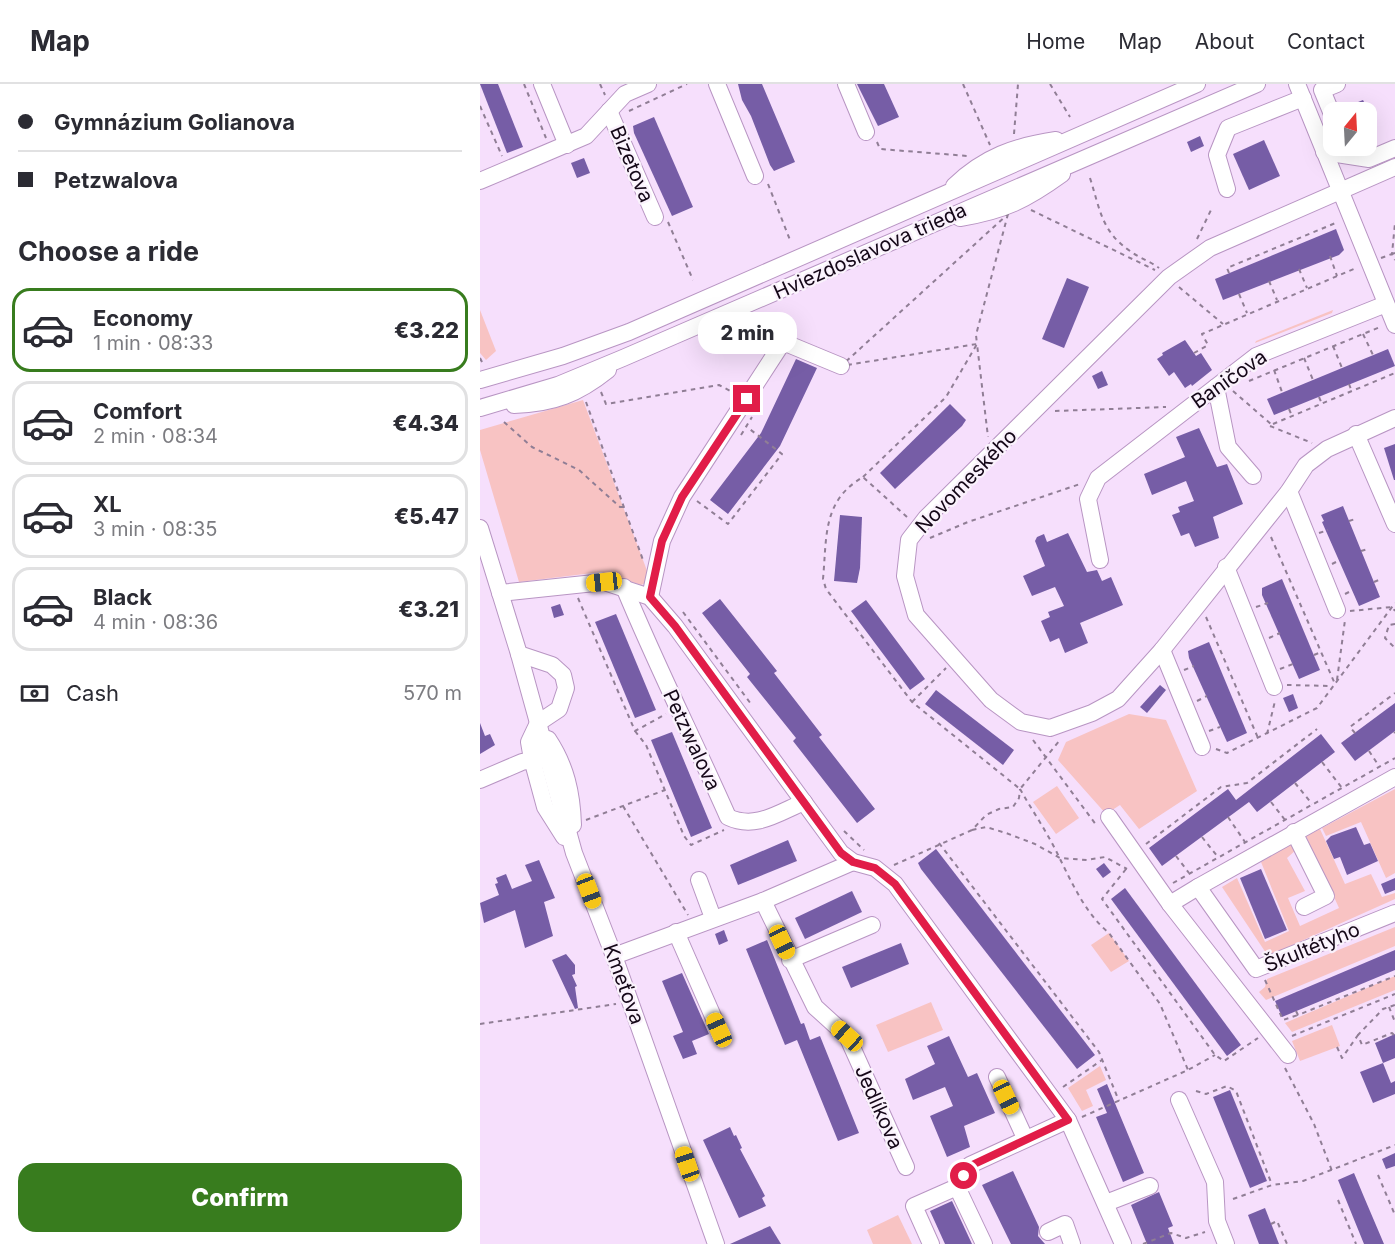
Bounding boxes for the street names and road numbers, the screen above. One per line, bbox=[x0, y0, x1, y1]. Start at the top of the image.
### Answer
street label: Bizetova bbox=[605, 122, 659, 206]
street label: Hviezdoslavova trieda bbox=[770, 198, 970, 304]
street label: Baničova bbox=[1187, 344, 1271, 414]
street label: Novomeského bbox=[910, 424, 1022, 538]
street label: Petzwalova bbox=[658, 686, 726, 794]
street label: Škultétyho bbox=[1261, 917, 1363, 977]
street label: Kmeťova bbox=[598, 940, 650, 1028]
street label: Jedlíkova bbox=[850, 1061, 908, 1153]

